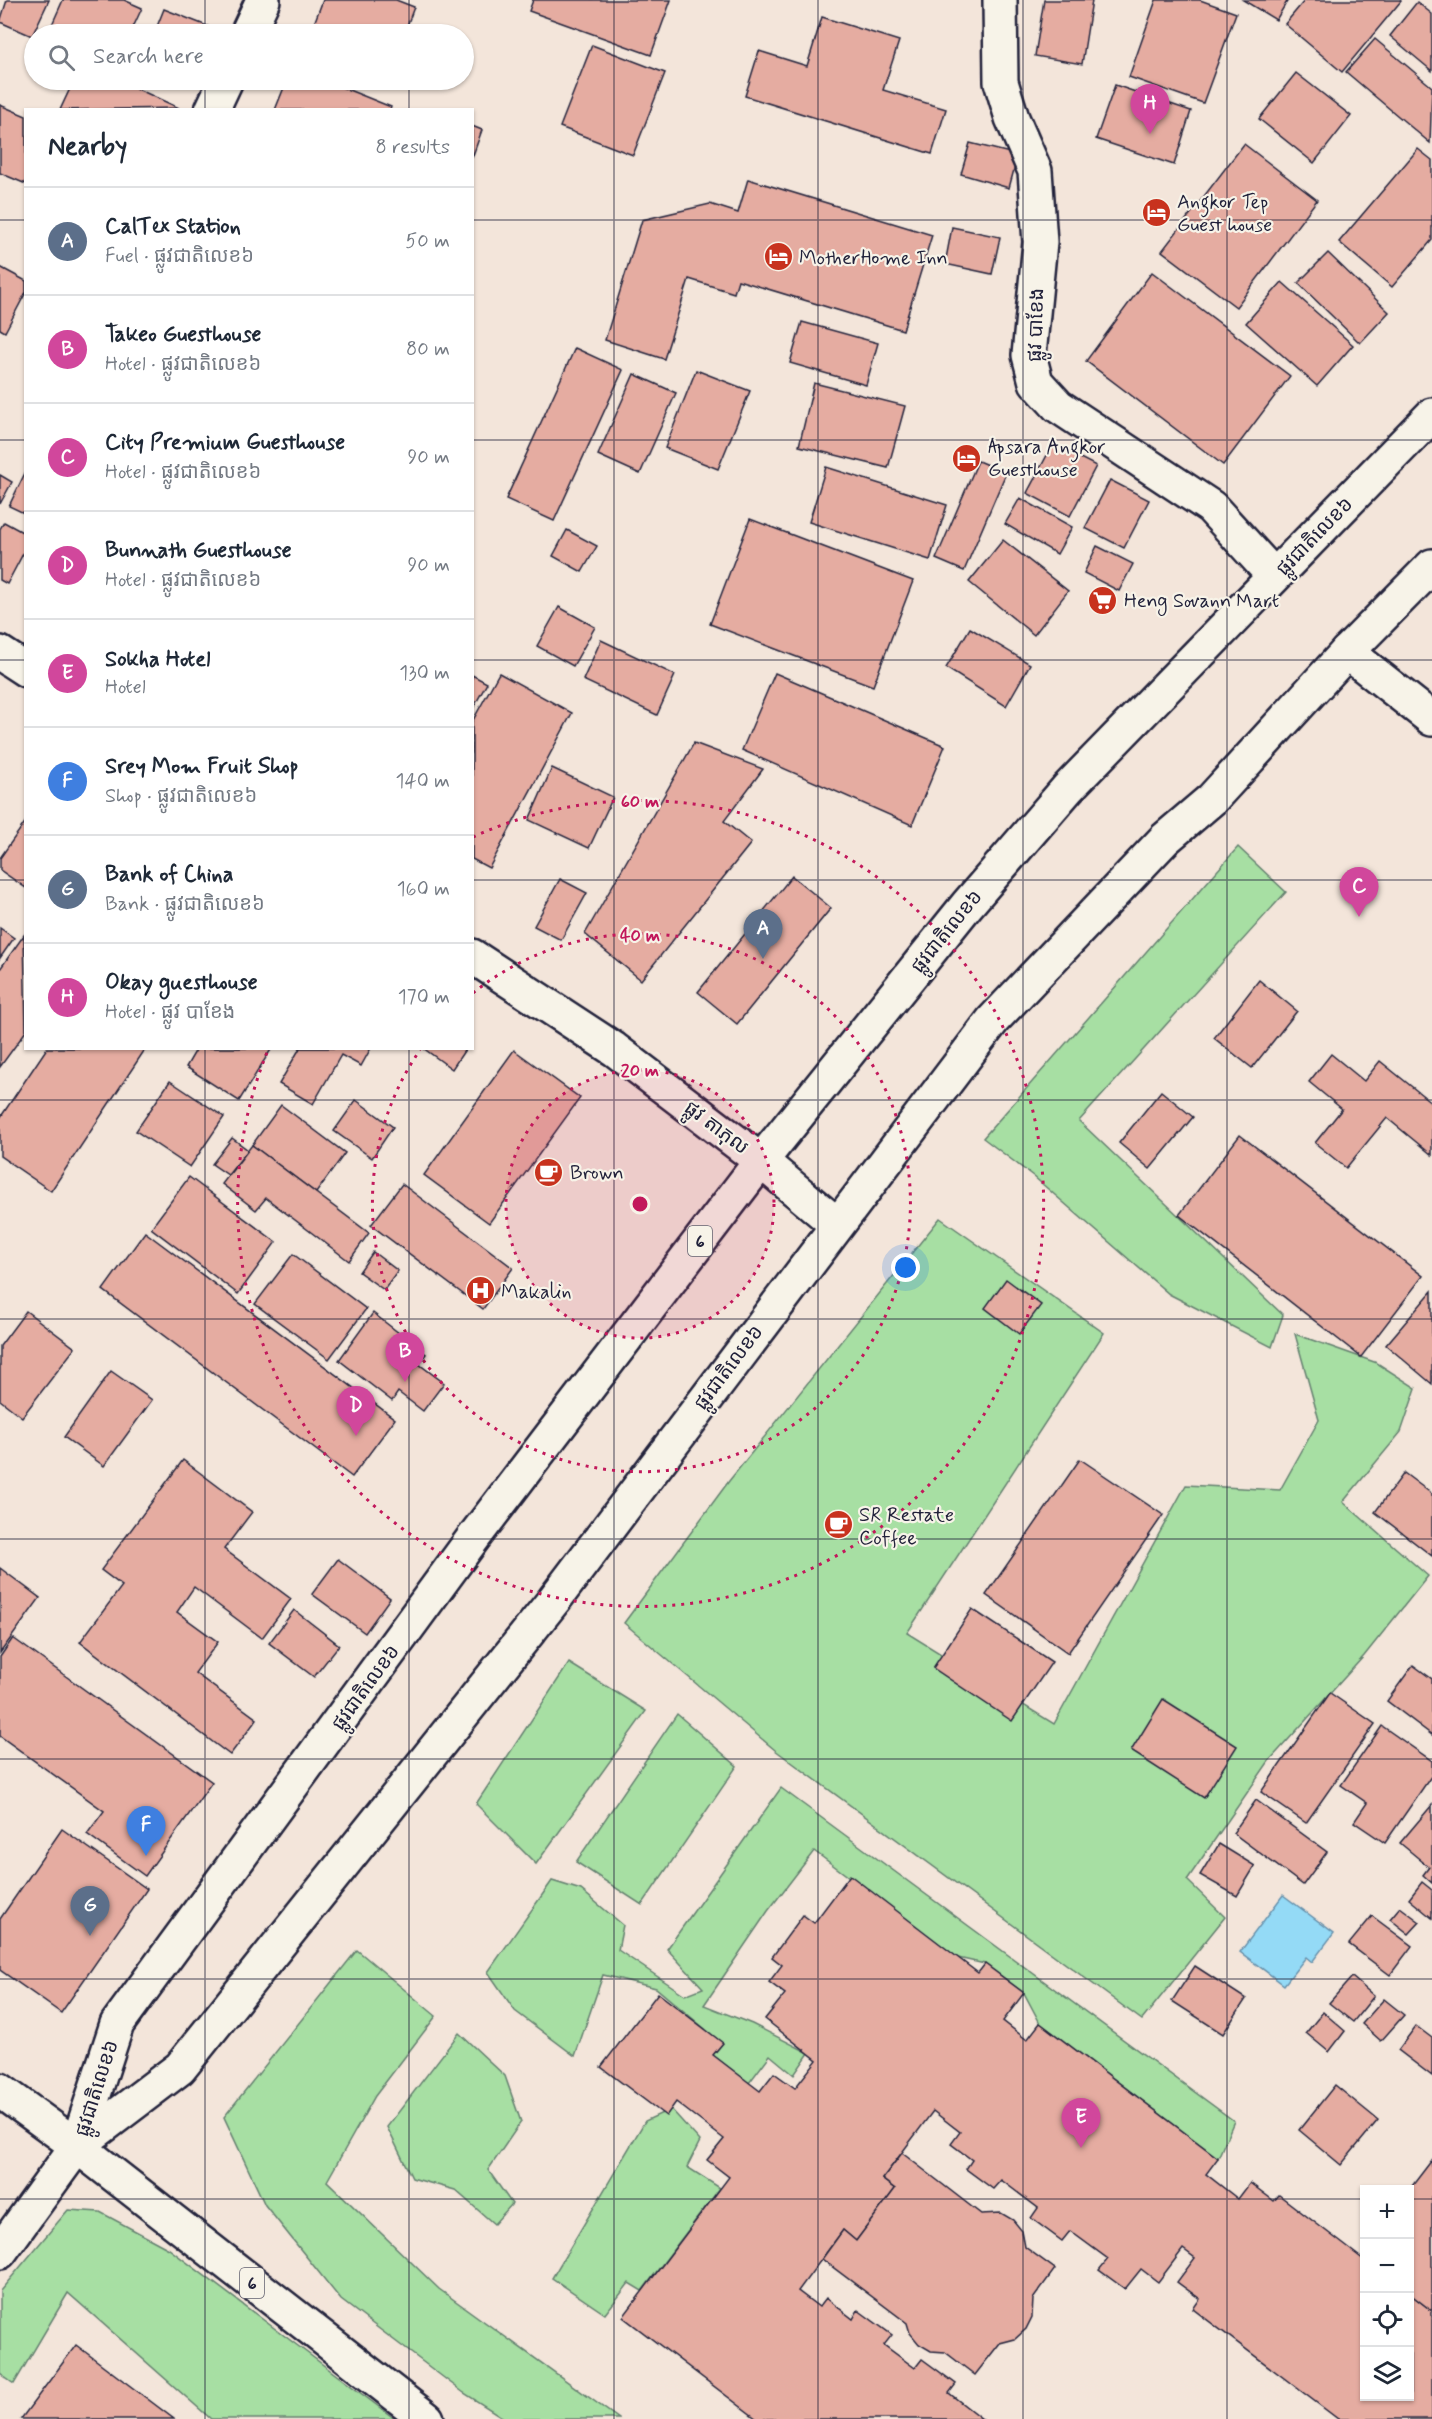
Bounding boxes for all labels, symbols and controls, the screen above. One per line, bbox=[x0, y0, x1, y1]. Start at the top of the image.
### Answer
search box bbox=[24, 24, 474, 90]
icon: search bbox=[45, 41, 78, 74]
text: Search here bbox=[93, 43, 204, 71]
pin: H bbox=[1130, 84, 1170, 134]
text: Nearby bbox=[48, 130, 127, 164]
text: 8 results bbox=[376, 134, 450, 161]
place label: Angkor Tep Guest house bbox=[1177, 189, 1272, 239]
hotel icon: Angkor Tep Guest house bbox=[1140, 196, 1172, 228]
text: CalTex Station bbox=[105, 213, 241, 241]
text: A bbox=[61, 228, 74, 255]
text: 50 m bbox=[405, 228, 450, 255]
hotel icon: MotherHome Inn bbox=[762, 241, 794, 273]
text: Fuel · ផ្លូវជាតិលេខ៦ bbox=[105, 243, 254, 270]
place label: MotherHome Inn bbox=[799, 245, 948, 272]
street label: ផ្លូវ បាខែង bbox=[1022, 287, 1055, 363]
text: Takeo Guesthouse bbox=[105, 321, 262, 349]
text: B bbox=[61, 336, 74, 363]
text: 80 m bbox=[406, 336, 450, 363]
text: Hotel · ផ្លូវជាតិលេខ៦ bbox=[105, 351, 261, 378]
text: City Premium Guesthouse bbox=[105, 429, 345, 457]
place label: Apsara Angkor Guesthouse bbox=[988, 434, 1106, 484]
hotel icon: Apsara Angkor Guesthouse bbox=[951, 442, 983, 474]
text: C bbox=[60, 444, 75, 471]
text: 90 m bbox=[407, 444, 450, 471]
text: Hotel · ផ្លូវជាតិលេខ៦ bbox=[105, 459, 261, 486]
street label: ផ្លូវជាតិលេខ៦ bbox=[1271, 492, 1362, 585]
text: Bunnath Guesthouse bbox=[105, 537, 292, 565]
text: D bbox=[61, 552, 74, 579]
text: 90 m bbox=[407, 552, 450, 579]
text: Hotel · ផ្លូវជាតិលេខ៦ bbox=[105, 567, 261, 594]
supermarket icon: Heng Sovann Mart bbox=[1087, 584, 1119, 616]
place label: Heng Sovann Mart bbox=[1124, 588, 1279, 616]
text: Sokha Hotel bbox=[105, 646, 210, 674]
text: E bbox=[62, 660, 73, 687]
text: 130 m bbox=[399, 660, 450, 687]
text: Hotel bbox=[105, 674, 146, 701]
text: Srey Mom Fruit Shop bbox=[105, 753, 298, 781]
text: F bbox=[62, 768, 73, 795]
text: 140 m bbox=[396, 768, 450, 795]
text: Shop · ផ្លូវជាតិលេខ៦ bbox=[105, 783, 257, 810]
text: 60 m bbox=[621, 790, 659, 814]
text: Bank of China bbox=[105, 861, 233, 889]
pin: C bbox=[1340, 868, 1378, 917]
text: G bbox=[61, 876, 74, 903]
text: 160 m bbox=[397, 876, 450, 903]
street label: ផ្លូវជាតិលេខ៦ bbox=[905, 885, 992, 982]
text: Bank · ផ្លូវជាតិលេខ៦ bbox=[105, 891, 265, 918]
pin: A bbox=[744, 910, 783, 959]
text: 40 m bbox=[620, 924, 660, 948]
text: Okay guesthouse bbox=[105, 969, 258, 997]
text: H bbox=[61, 984, 74, 1011]
text: 170 m bbox=[398, 984, 450, 1011]
text: Hotel · ផ្លូវ បាខែង bbox=[105, 999, 235, 1026]
text: 20 m bbox=[621, 1059, 659, 1083]
street label: ផ្លូវ តាភុល bbox=[676, 1095, 754, 1164]
cafe icon: Brown bbox=[533, 1156, 565, 1188]
place label: Brown bbox=[570, 1160, 624, 1187]
centre of rings bbox=[630, 1194, 650, 1214]
road number: 6 bbox=[688, 1226, 712, 1256]
your location bbox=[891, 1253, 920, 1282]
hospital icon: Makalin bbox=[464, 1275, 496, 1307]
place label: Makalin bbox=[501, 1279, 572, 1306]
street label: ផ្លូវជាតិលេខ៦ bbox=[688, 1320, 773, 1418]
pin: B bbox=[386, 1332, 424, 1382]
pin: D bbox=[336, 1386, 376, 1436]
place label: SR Restate Coffee bbox=[859, 1502, 954, 1552]
cafe icon: SR Restate Coffee bbox=[822, 1509, 854, 1541]
street label: ផ្លូវជាតិលេខ៦ bbox=[326, 1639, 410, 1739]
pin: F bbox=[126, 1806, 166, 1856]
pin: G bbox=[70, 1886, 110, 1936]
street label: ផ្លូវជាតិលេខ៦ bbox=[69, 2037, 129, 2141]
pin: E bbox=[1062, 2098, 1100, 2148]
map controls bbox=[1360, 2185, 1414, 2401]
button: + bbox=[1360, 2185, 1414, 2239]
button: − bbox=[1360, 2239, 1414, 2293]
road number: 6 bbox=[240, 2268, 264, 2298]
button: locate bbox=[1360, 2293, 1414, 2347]
button: layers bbox=[1360, 2347, 1414, 2401]

